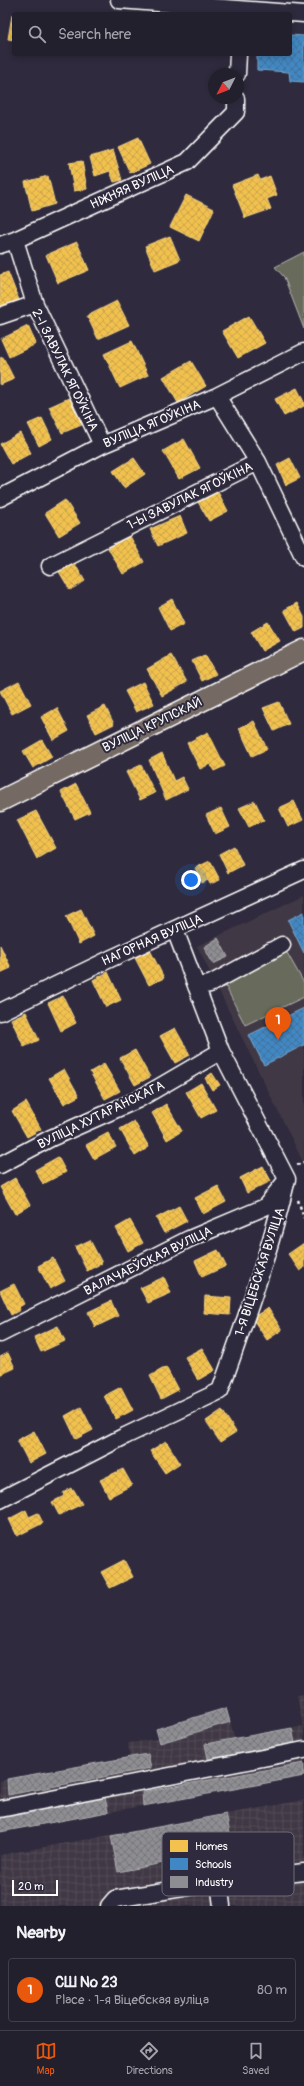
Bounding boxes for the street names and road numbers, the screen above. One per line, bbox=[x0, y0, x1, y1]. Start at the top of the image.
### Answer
street label: НІЖНЯЯ ВУЛІЦА bbox=[88, 161, 177, 213]
street label: 2-І ЗАВУЛАК ЯГОЎКІНА bbox=[28, 306, 102, 434]
street label: ВУЛІЦА ЯГОЎКІНА bbox=[101, 396, 204, 452]
street label: 1-Ы ЗАВУЛАК ЯГОЎКІНА bbox=[125, 458, 256, 533]
street label: ВУЛІЦА КРУПСКАЙ bbox=[100, 694, 204, 756]
street label: НАГОРНАЯ ВУЛІЦА bbox=[99, 910, 206, 969]
street label: ВУЛІЦА ХУТАРАНСКАГА bbox=[35, 1077, 168, 1153]
street label: 1-Я ВІЦЕБСКАЯ ВУЛІЦА bbox=[232, 1205, 289, 1338]
street label: ВАЛАЧАЕЎСКАЯ ВУЛІЦА bbox=[81, 1223, 215, 1299]

